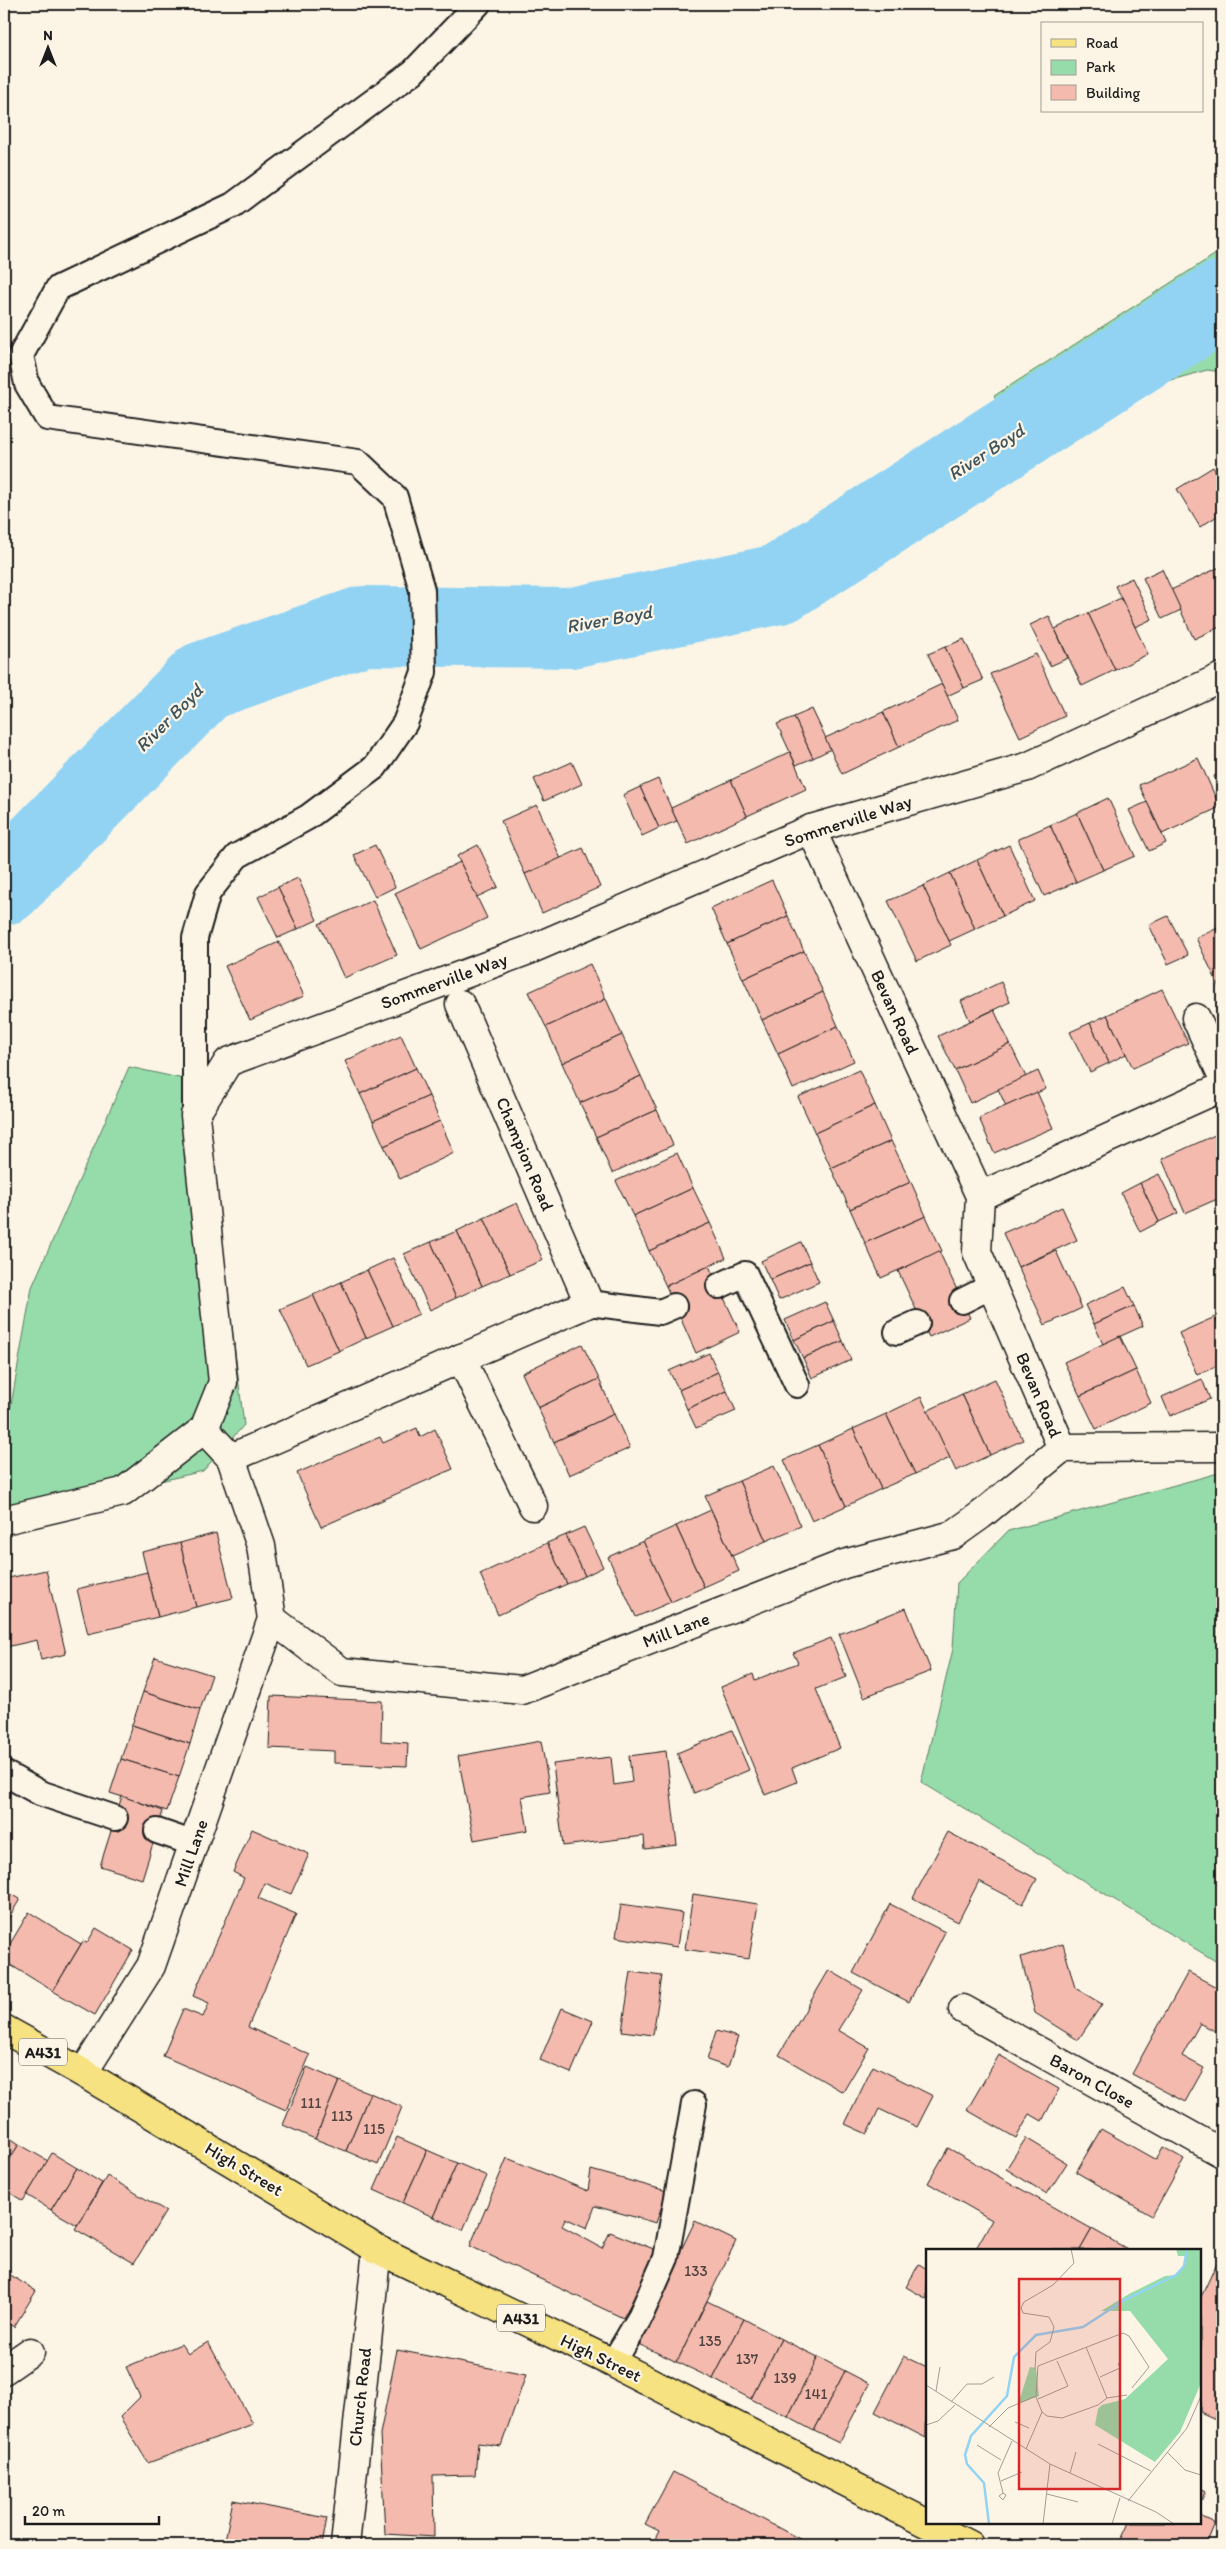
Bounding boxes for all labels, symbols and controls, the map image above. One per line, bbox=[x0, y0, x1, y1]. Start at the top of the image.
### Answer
north arrow bbox=[22, 22, 72, 72]
legend bbox=[1041, 22, 1204, 112]
text: N bbox=[43, 27, 53, 44]
text: Road bbox=[1086, 34, 1119, 52]
text: Park bbox=[1086, 58, 1116, 76]
text: Building bbox=[1086, 84, 1140, 102]
water label: River Boyd bbox=[943, 418, 1030, 485]
water label: River Boyd bbox=[564, 600, 655, 638]
water label: River Boyd bbox=[130, 678, 209, 757]
street label: Sommerville Way bbox=[781, 790, 915, 852]
street label: Sommerville Way bbox=[378, 948, 511, 1014]
street label: Bevan Road bbox=[866, 966, 924, 1058]
street label: Champion Road bbox=[491, 1094, 559, 1214]
street label: Bevan Road bbox=[1011, 1349, 1067, 1441]
street label: Mill Lane bbox=[639, 1607, 713, 1653]
street label: Mill Lane bbox=[169, 1816, 213, 1890]
road number: A431 bbox=[19, 2038, 67, 2066]
street label: Baron Close bbox=[1046, 2049, 1138, 2113]
house number: 111 bbox=[301, 2094, 321, 2112]
house number: 113 bbox=[331, 2107, 353, 2125]
house number: 115 bbox=[363, 2120, 385, 2138]
street label: High Street bbox=[201, 2137, 287, 2201]
inset map bbox=[926, 2249, 1201, 2524]
house number: 133 bbox=[684, 2262, 708, 2280]
road number: A431 bbox=[497, 2304, 545, 2332]
street label: High Street bbox=[557, 2329, 645, 2387]
house number: 135 bbox=[698, 2332, 722, 2350]
street label: Church Road bbox=[344, 2346, 376, 2447]
house number: 137 bbox=[736, 2350, 759, 2368]
house number: 139 bbox=[774, 2369, 797, 2387]
house number: 141 bbox=[805, 2385, 828, 2403]
scale bar bbox=[25, 2494, 159, 2526]
text: 20 m bbox=[32, 2502, 66, 2520]

